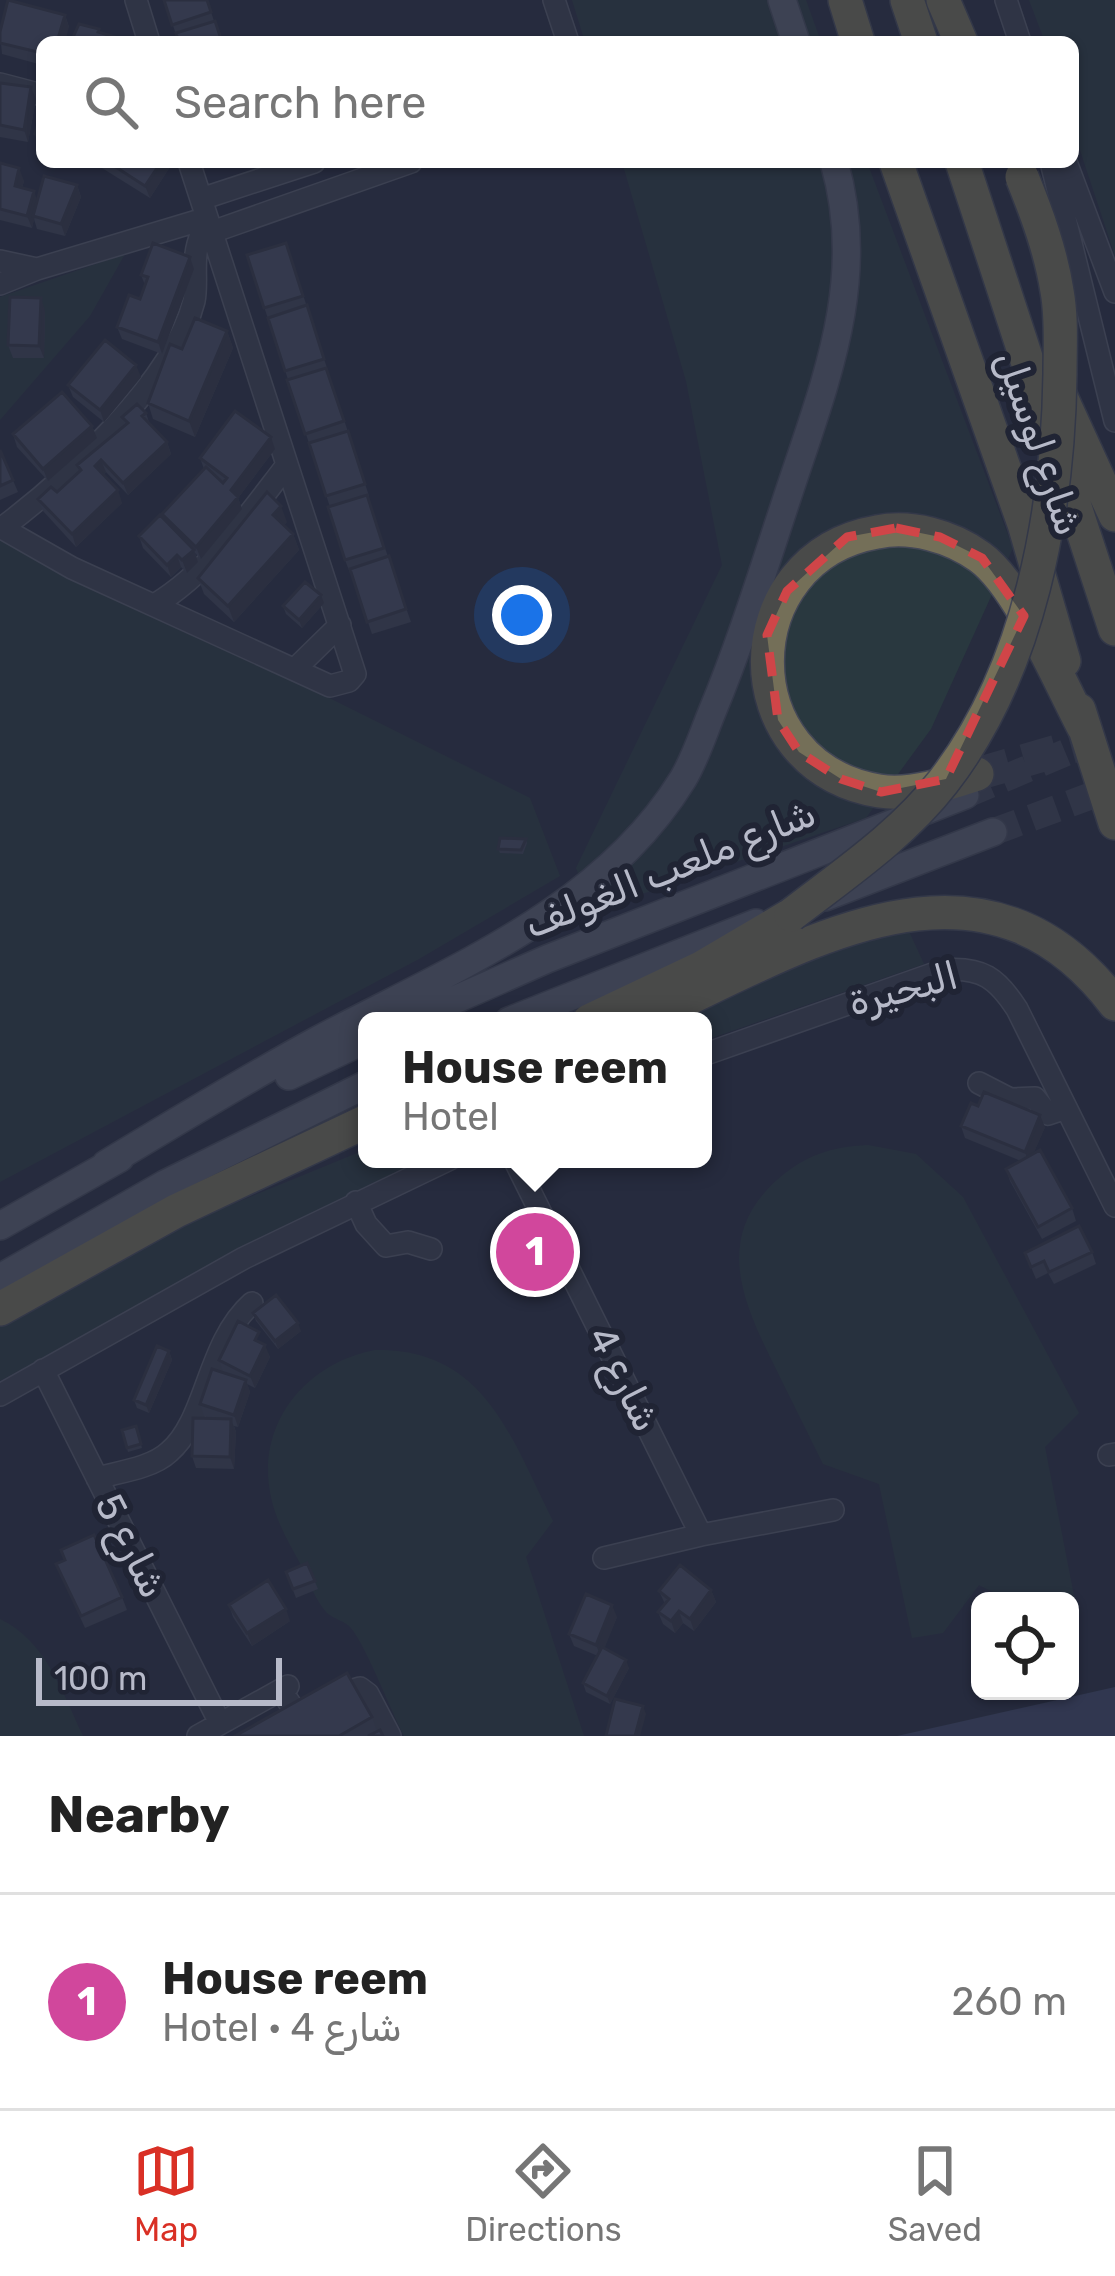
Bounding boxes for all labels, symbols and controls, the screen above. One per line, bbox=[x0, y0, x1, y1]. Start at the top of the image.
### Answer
search box bbox=[36, 36, 1079, 168]
icon: search bbox=[78, 69, 144, 135]
text: Search here bbox=[174, 76, 426, 129]
street label: شارع لوسيل bbox=[982, 345, 1092, 543]
your location bbox=[492, 585, 552, 645]
street label: شارع ملعب الغولف bbox=[518, 790, 824, 952]
street label: البحيرة bbox=[843, 952, 963, 1026]
popup bbox=[358, 1012, 712, 1168]
text: House reem bbox=[402, 1041, 668, 1094]
text: Hotel bbox=[402, 1094, 499, 1140]
pin: 1 bbox=[496, 1207, 574, 1297]
street label: شارع 4 bbox=[575, 1319, 670, 1441]
street label: شارع 5 bbox=[82, 1486, 177, 1607]
map controls bbox=[971, 1592, 1079, 1700]
button: locate bbox=[971, 1592, 1079, 1700]
scale bar bbox=[36, 1652, 282, 1705]
text: 100 m bbox=[54, 1659, 147, 1698]
text: Nearby bbox=[48, 1784, 230, 1845]
text: House reem bbox=[162, 1952, 428, 2005]
text: 1 bbox=[77, 1979, 97, 2025]
text: 260 m bbox=[952, 1979, 1067, 2025]
text: Hotel · شارع 4 bbox=[162, 2005, 402, 2051]
tab: Map bbox=[133, 2138, 199, 2249]
tab: Directions bbox=[465, 2138, 622, 2249]
tab: Saved bbox=[888, 2138, 982, 2249]

